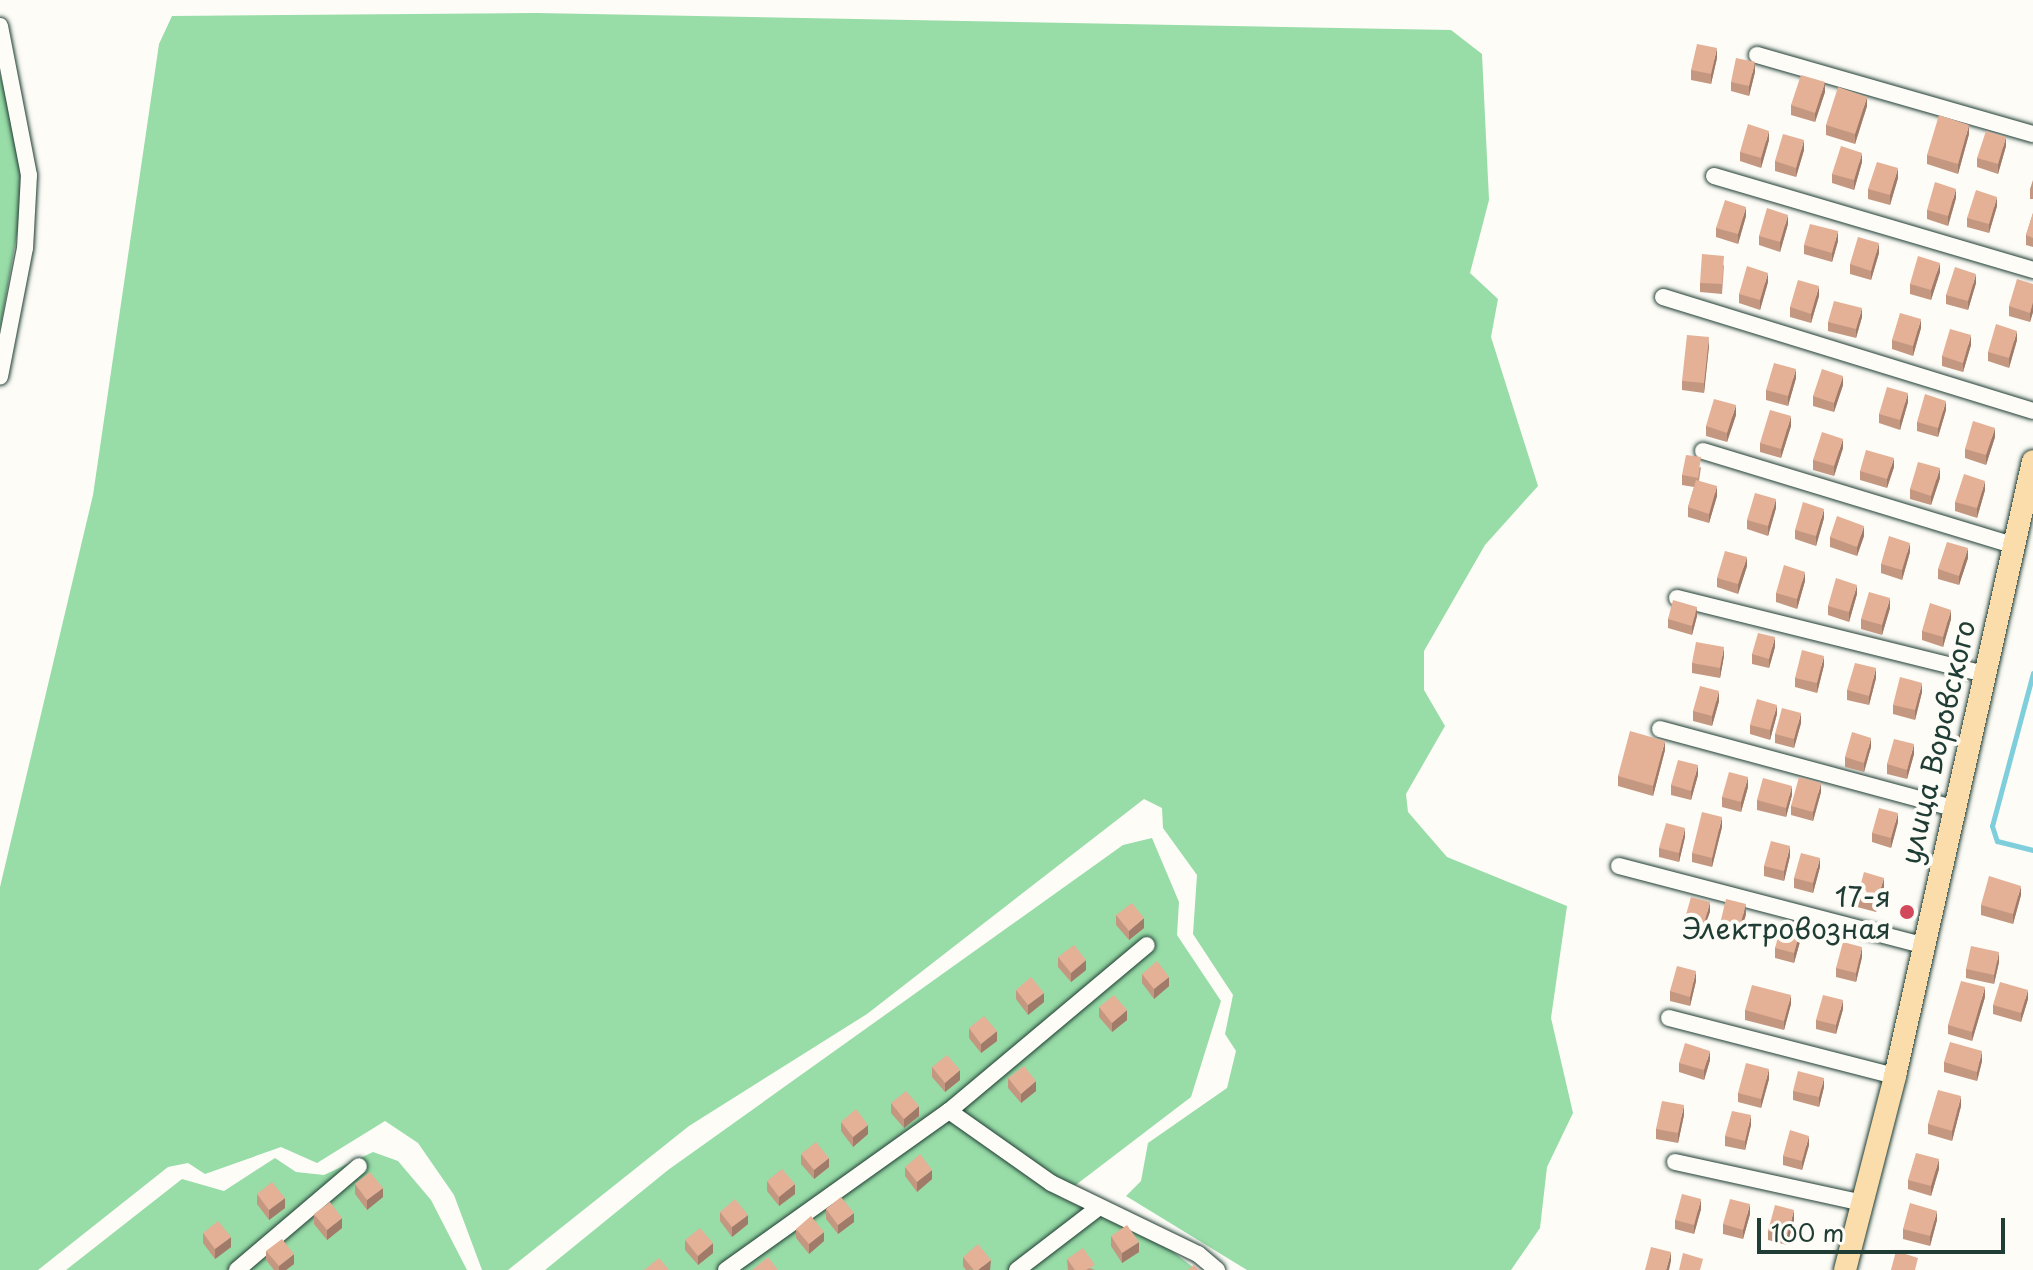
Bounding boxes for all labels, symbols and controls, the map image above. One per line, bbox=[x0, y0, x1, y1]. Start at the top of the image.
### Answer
street label: улица Воровского bbox=[1892, 616, 1982, 868]
place label: 17-я Электровозная bbox=[1682, 879, 1891, 945]
marker: 17-я Электровозная bbox=[1898, 903, 1916, 921]
scale bar bbox=[1761, 1202, 2009, 1252]
text: 100 m bbox=[1771, 1214, 1844, 1250]

